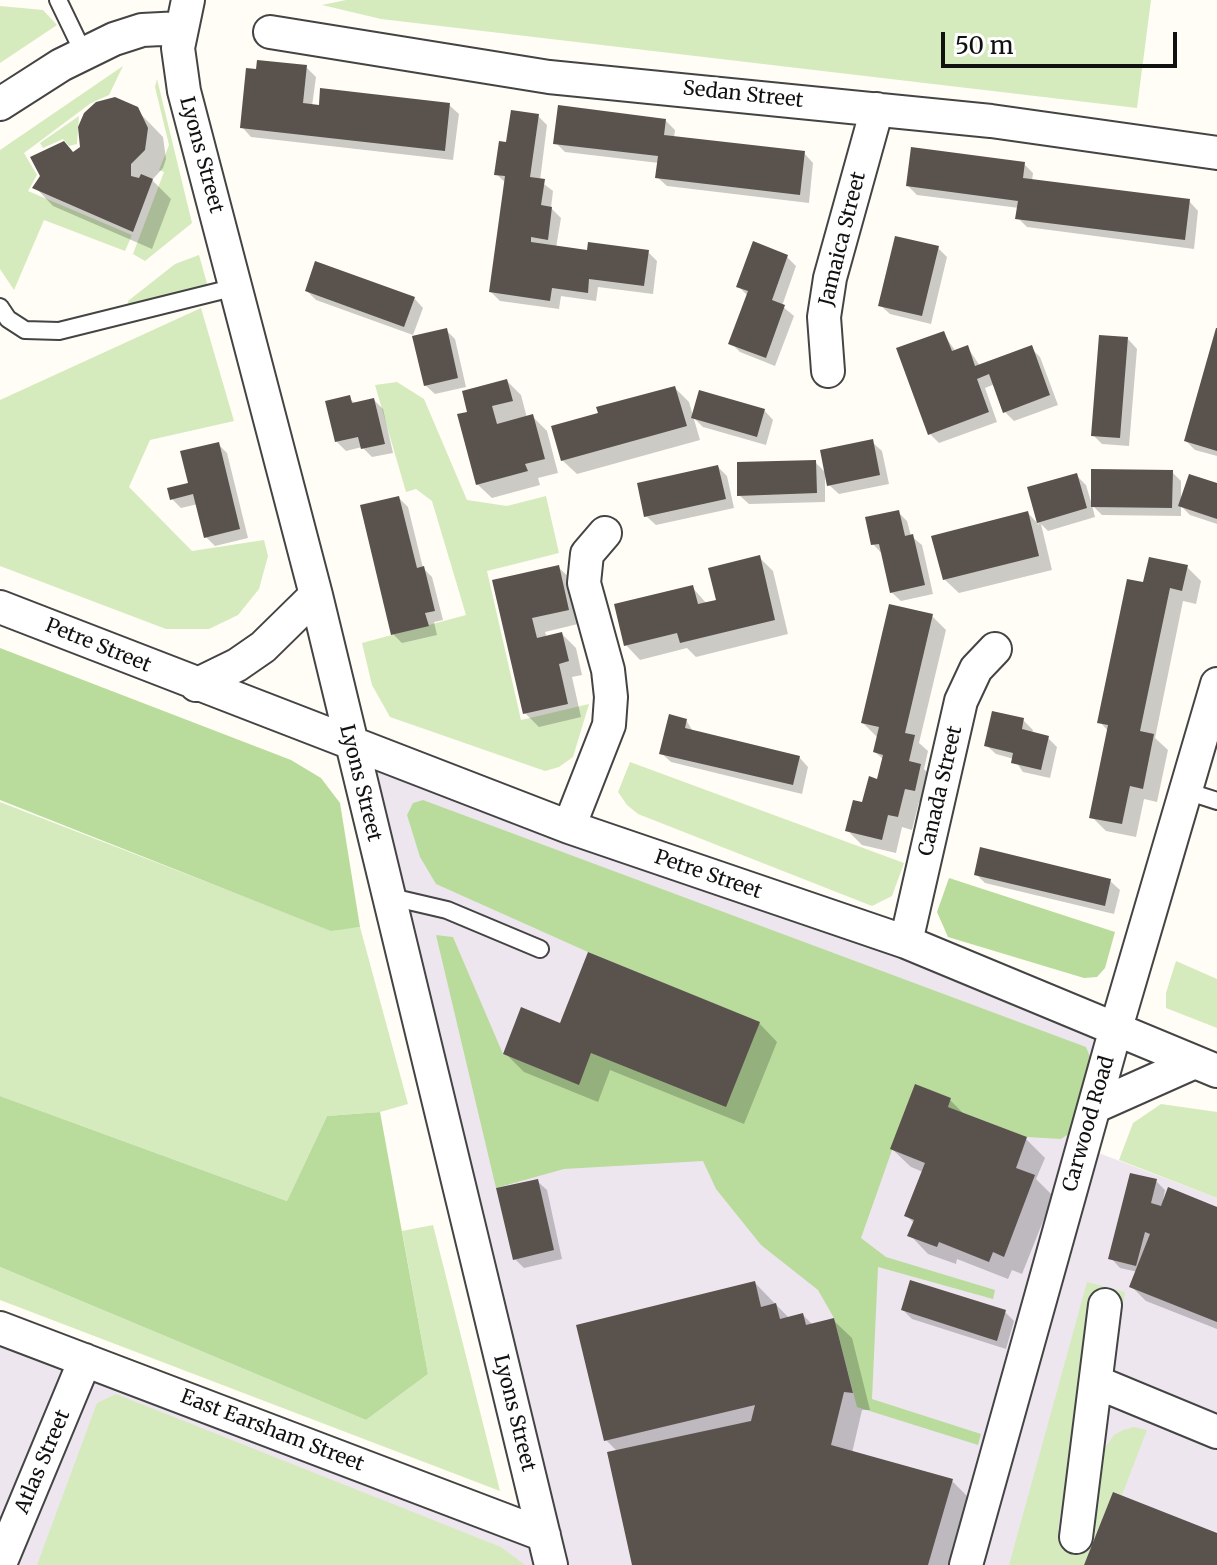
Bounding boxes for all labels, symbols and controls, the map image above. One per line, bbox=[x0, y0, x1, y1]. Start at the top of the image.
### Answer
scale bar bbox=[945, 16, 1181, 66]
text: 50 m bbox=[955, 30, 1014, 61]
street label: Sedan Street bbox=[682, 77, 804, 113]
street label: Lyons Street bbox=[174, 94, 228, 216]
street label: Jamaica Street bbox=[815, 169, 871, 309]
street label: Petre Street bbox=[42, 614, 154, 678]
street label: Lyons Street bbox=[334, 722, 386, 844]
street label: Canada Street bbox=[914, 724, 968, 858]
street label: Petre Street bbox=[651, 845, 765, 905]
street label: Carwood Road bbox=[1058, 1053, 1120, 1195]
street label: Lyons Street bbox=[488, 1352, 540, 1474]
street label: East Earsham Street bbox=[177, 1385, 367, 1477]
street label: Atlas Street bbox=[10, 1407, 76, 1517]

